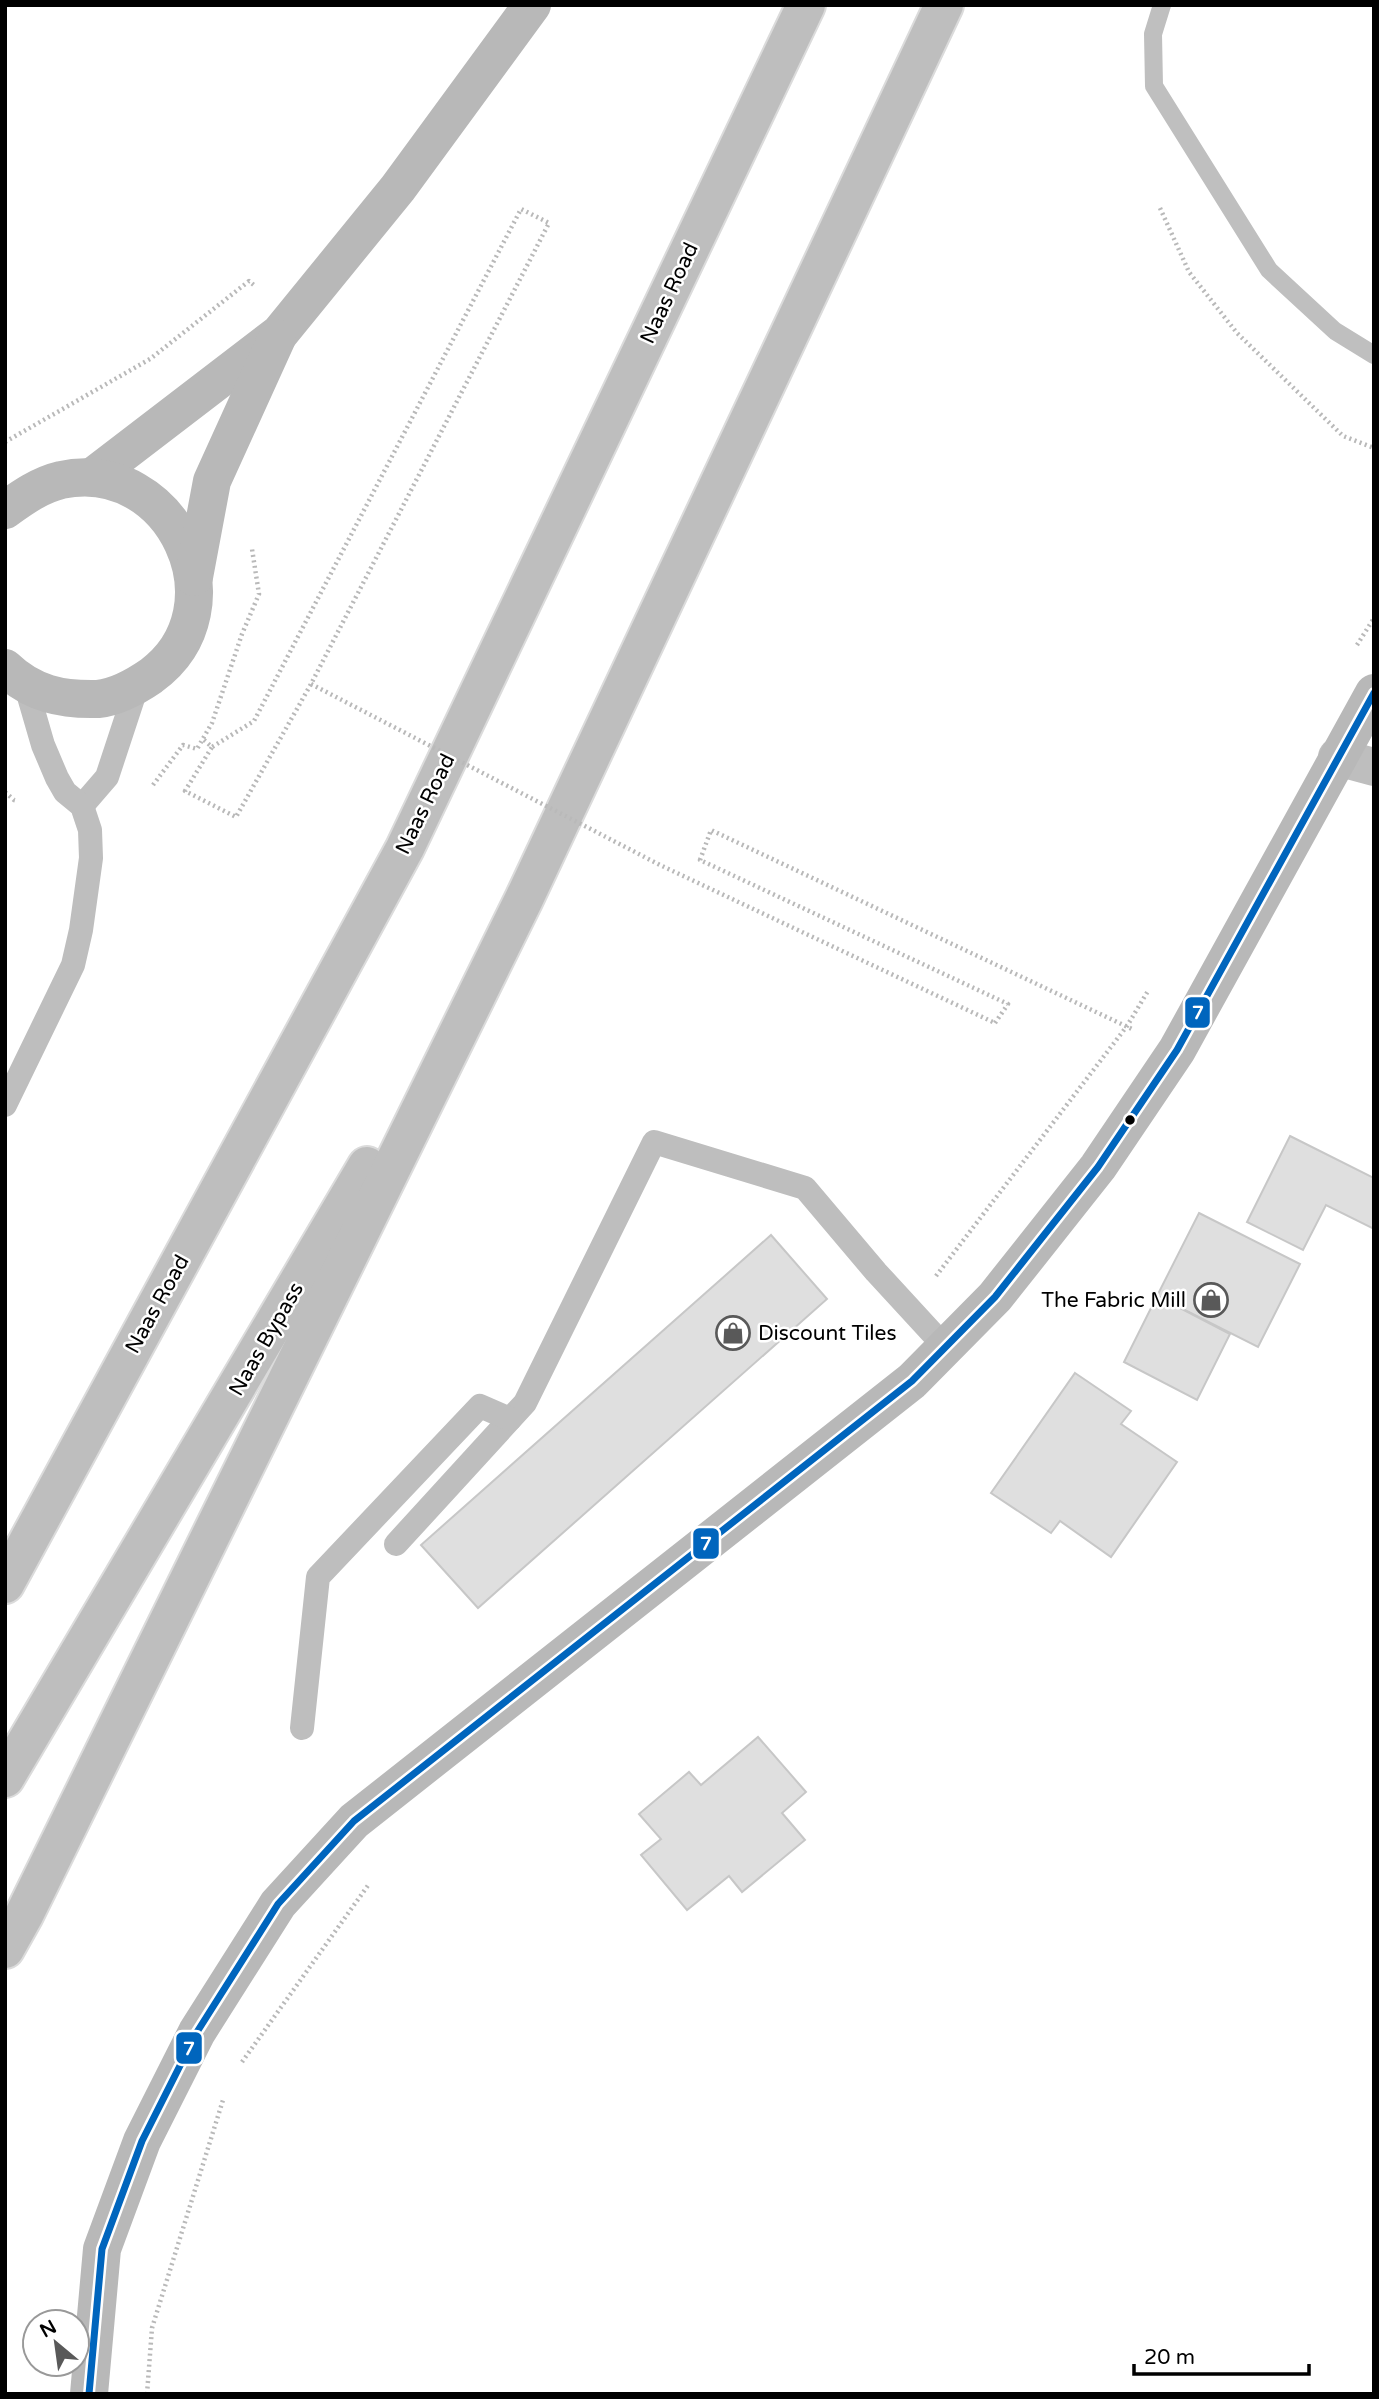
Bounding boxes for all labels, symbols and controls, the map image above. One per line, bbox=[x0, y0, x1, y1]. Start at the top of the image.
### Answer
street label: Naas Road bbox=[635, 239, 704, 348]
street label: Naas Road bbox=[390, 750, 461, 859]
line badge: 7 bbox=[1184, 996, 1211, 1029]
text: 7 bbox=[1192, 1002, 1204, 1024]
unlabelled marker bbox=[1123, 1113, 1137, 1127]
street label: Naas Road bbox=[120, 1251, 195, 1358]
street label: Naas Bypass bbox=[224, 1278, 309, 1400]
shop icon: The Fabric Mill bbox=[1192, 1281, 1230, 1319]
place label: The Fabric Mill bbox=[1041, 1288, 1186, 1313]
shop icon: Discount Tiles bbox=[714, 1314, 752, 1352]
place label: Discount Tiles bbox=[758, 1321, 897, 1346]
line badge: 7 bbox=[692, 1527, 720, 1560]
text: 7 bbox=[700, 1533, 712, 1555]
line badge: 7 bbox=[175, 2031, 203, 2065]
text: 7 bbox=[183, 2038, 195, 2060]
north arrow bbox=[21, 2308, 91, 2378]
text: N bbox=[36, 2316, 60, 2342]
scale bar bbox=[1134, 2332, 1309, 2376]
text: 20 m bbox=[1144, 2345, 1195, 2370]

